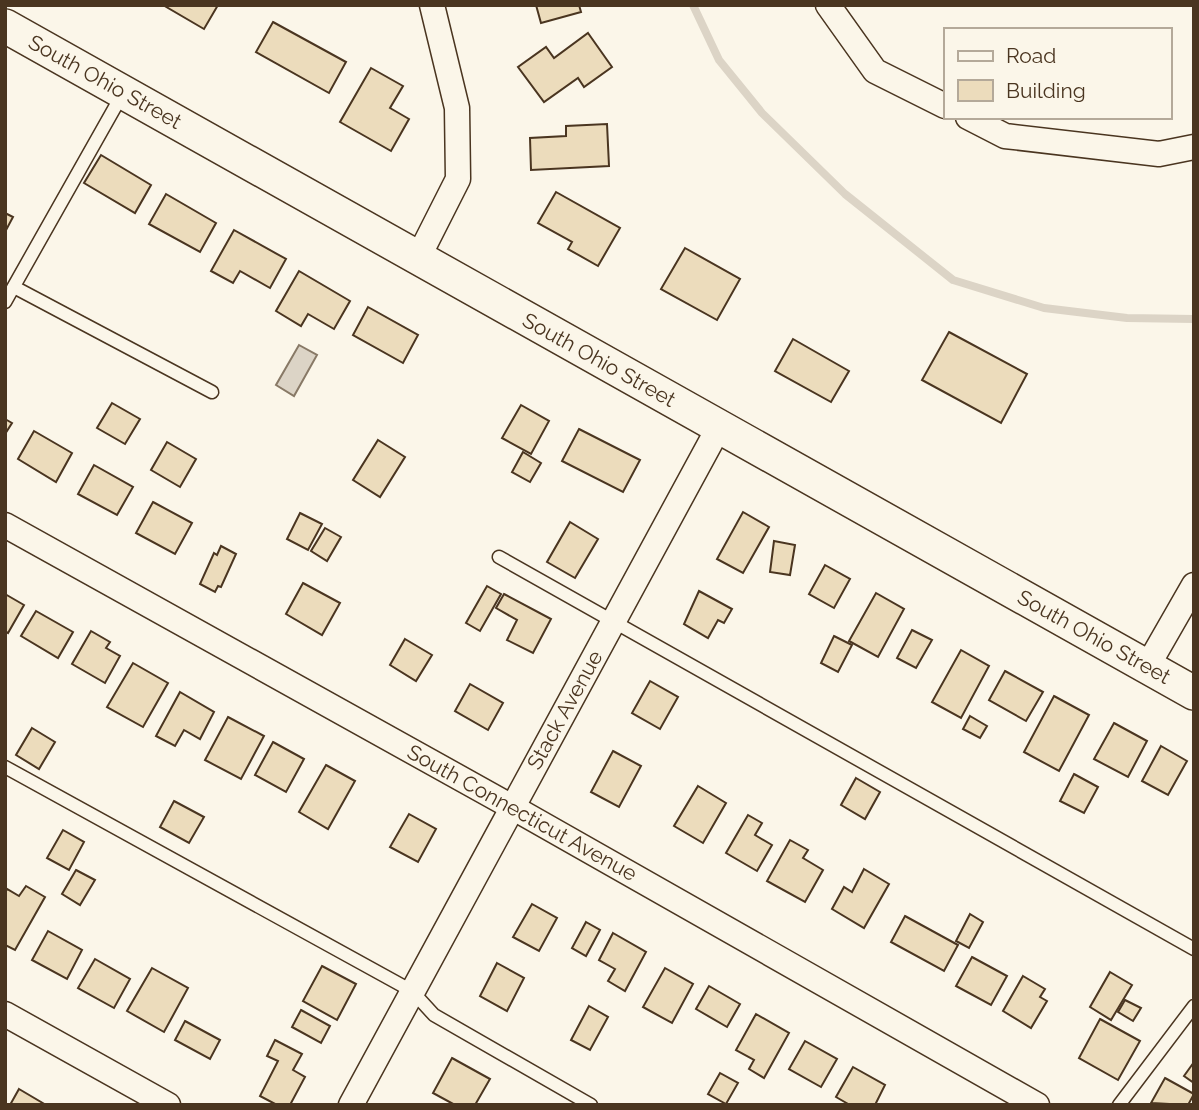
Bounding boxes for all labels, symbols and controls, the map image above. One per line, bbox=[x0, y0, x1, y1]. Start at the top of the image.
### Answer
legend bbox=[944, 28, 1171, 119]
street label: South Ohio Street bbox=[24, 29, 186, 134]
text: Road bbox=[1006, 43, 1056, 68]
text: Building bbox=[1006, 78, 1086, 103]
street label: South Ohio Street bbox=[518, 307, 680, 412]
street label: South Ohio Street bbox=[1013, 584, 1175, 689]
street label: Stack Avenue bbox=[522, 646, 608, 774]
street label: South Connecticut Avenue bbox=[403, 739, 641, 886]

